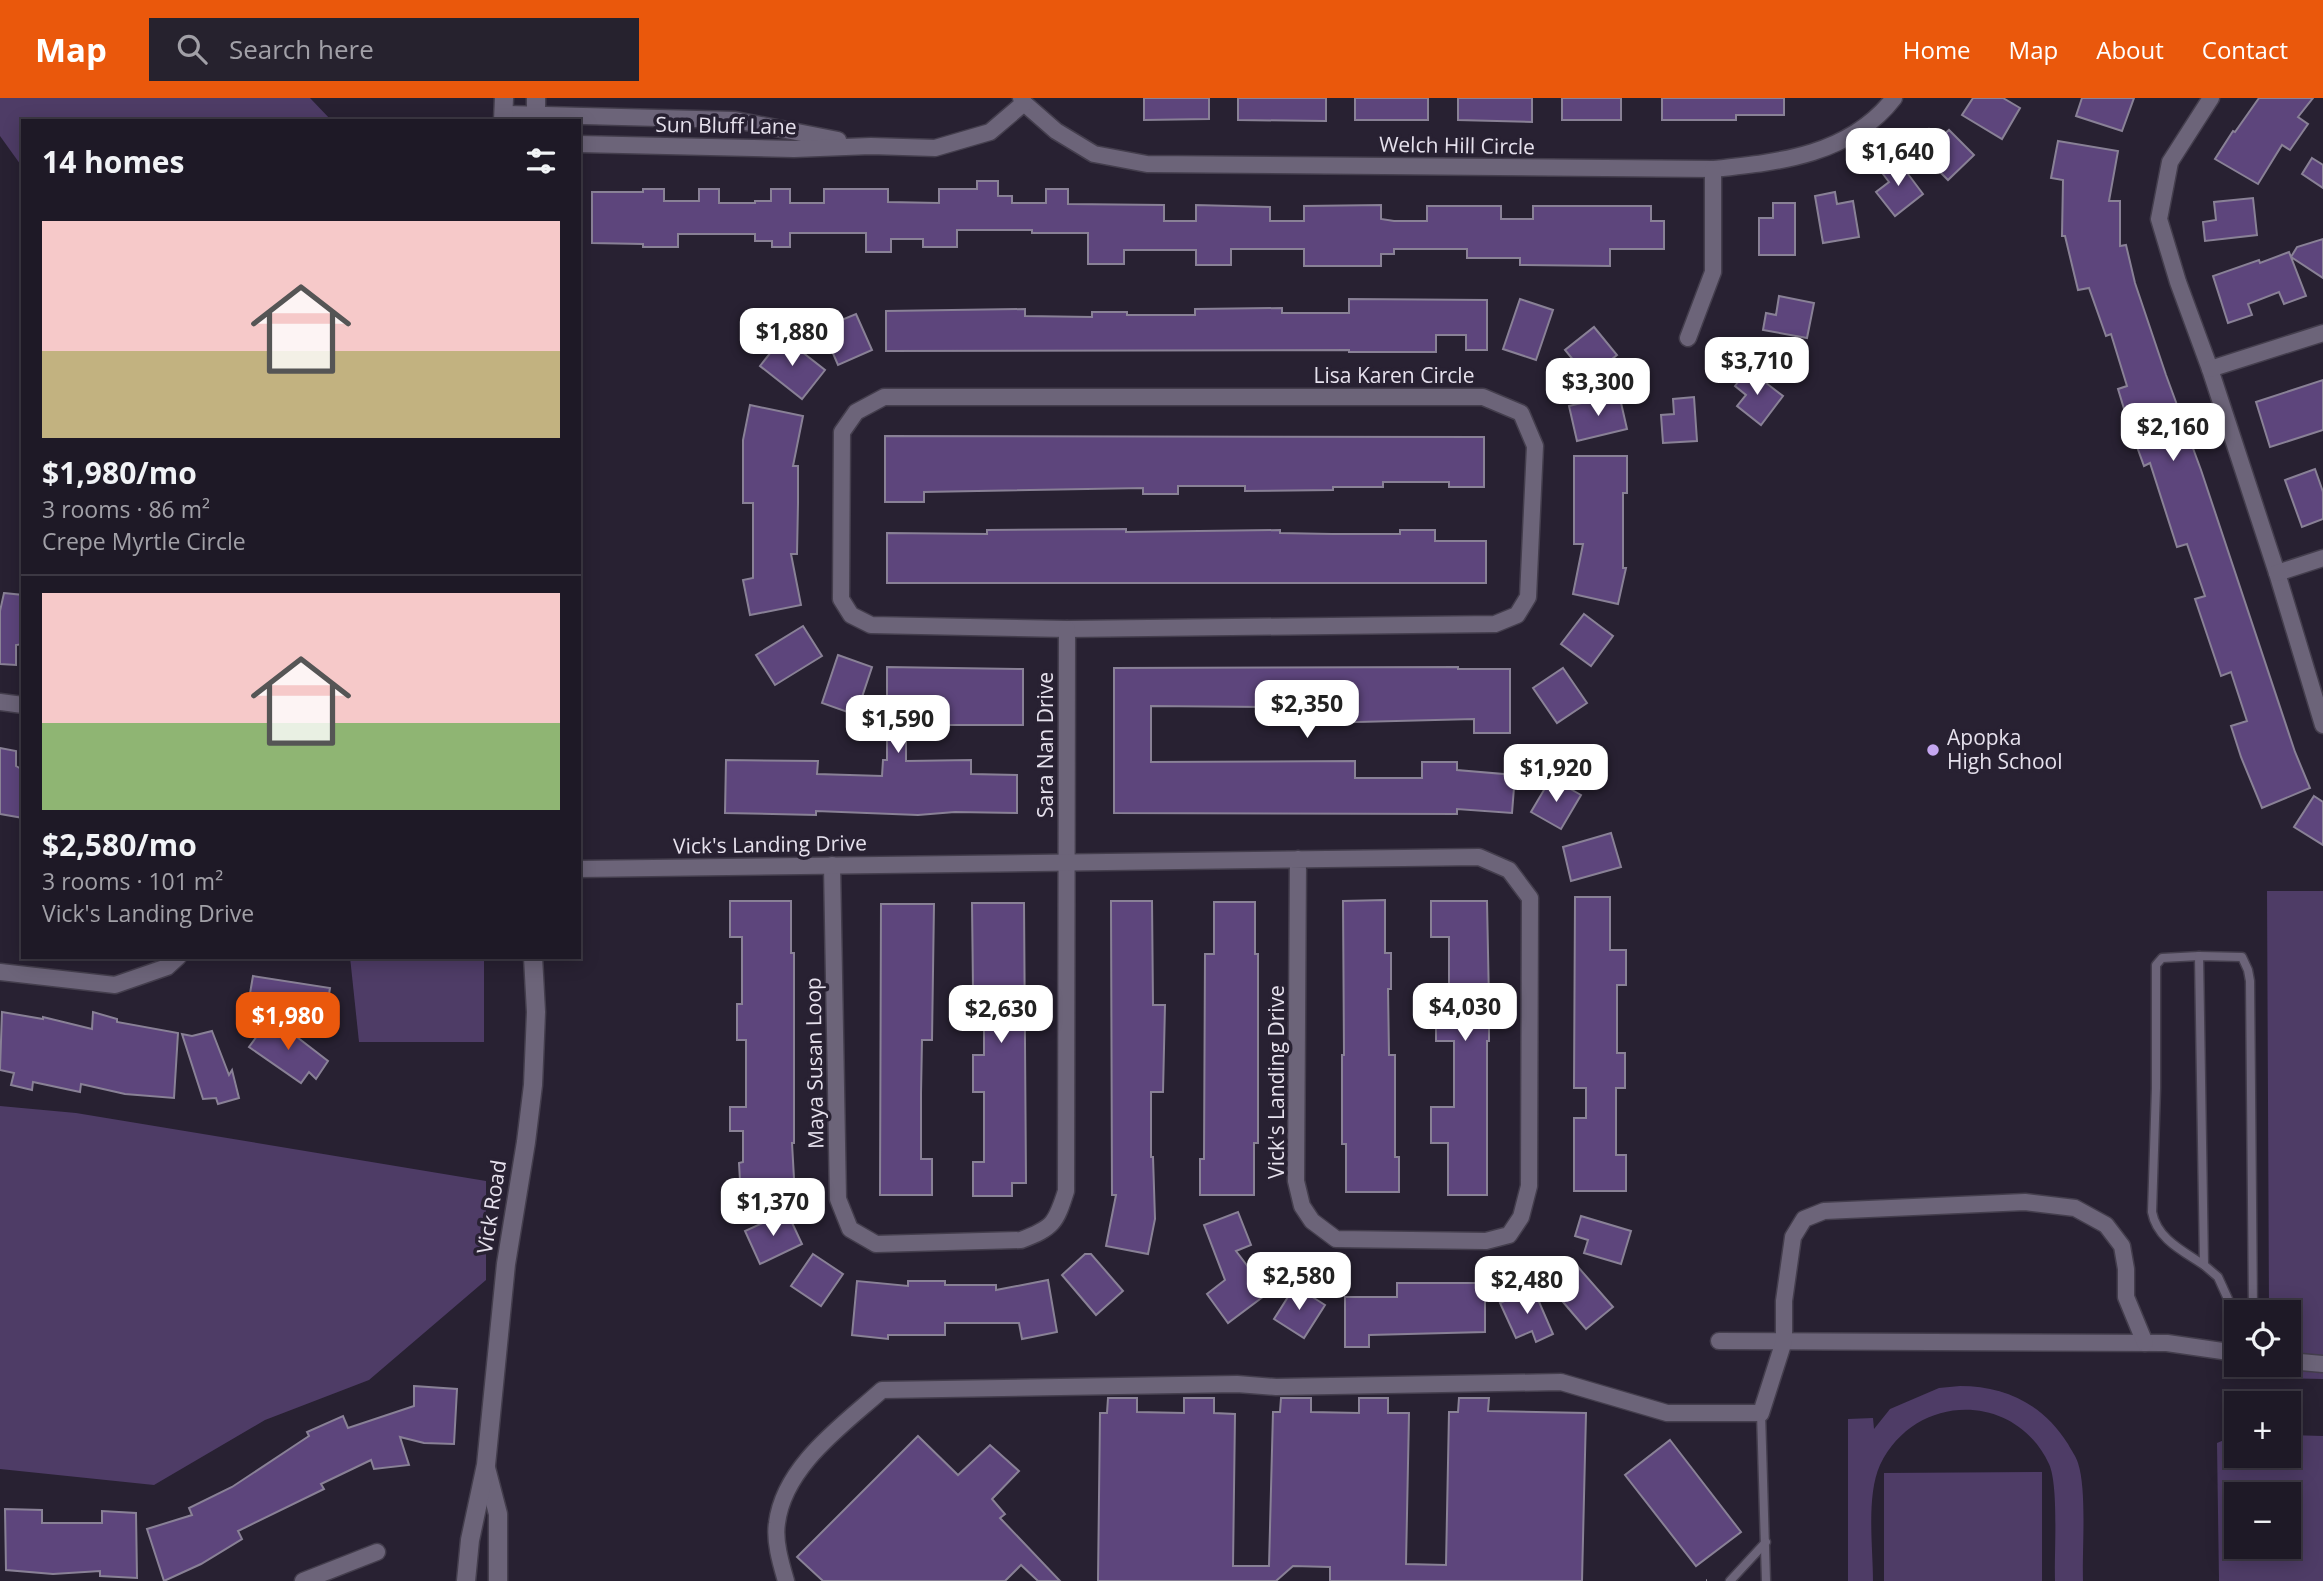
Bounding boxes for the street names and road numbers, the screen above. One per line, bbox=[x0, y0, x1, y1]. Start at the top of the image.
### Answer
street label: Sun Bluff Lane bbox=[655, 110, 797, 140]
street label: Welch Hill Circle bbox=[1379, 130, 1535, 160]
street label: Lisa Karen Circle bbox=[1314, 361, 1474, 389]
street label: Sara Nan Drive bbox=[1031, 672, 1059, 818]
street label: Vick's Landing Drive bbox=[673, 828, 867, 860]
street label: Maya Susan Loop bbox=[799, 977, 829, 1149]
street label: Vick's Landing Drive bbox=[1262, 985, 1290, 1179]
street label: Vick Road bbox=[470, 1158, 512, 1256]

